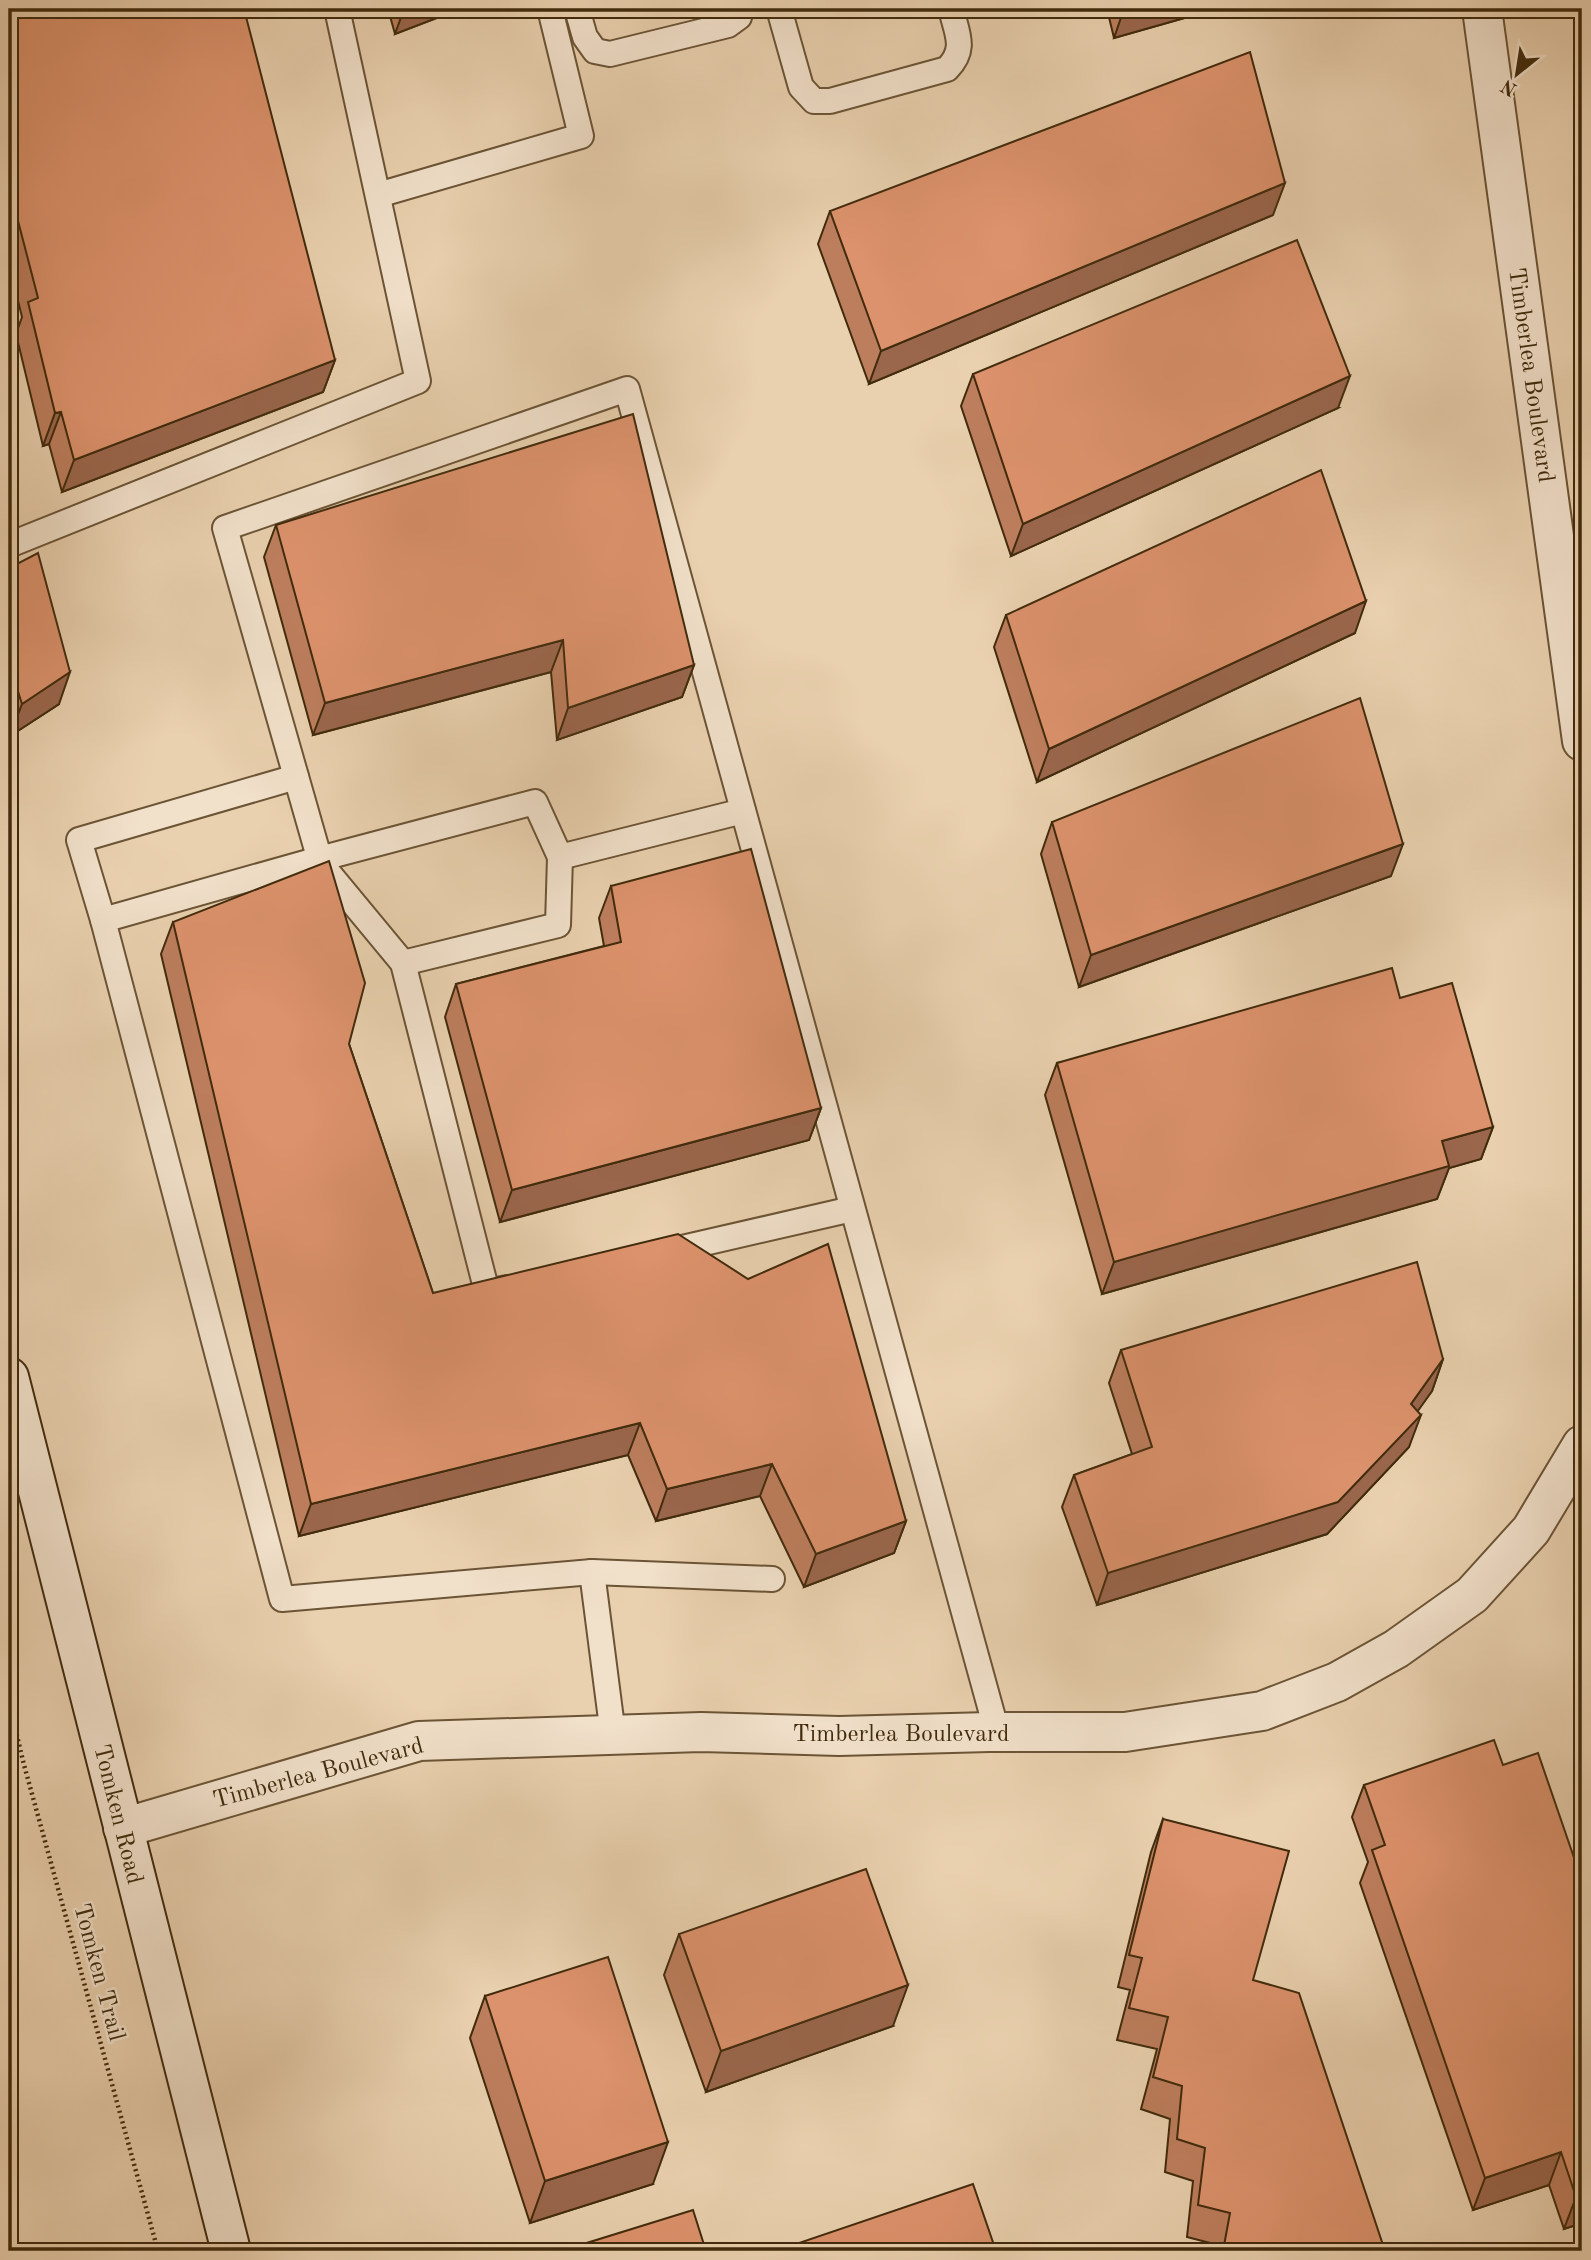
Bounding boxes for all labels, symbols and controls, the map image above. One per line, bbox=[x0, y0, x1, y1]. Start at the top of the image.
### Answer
north arrow bbox=[1482, 38, 1552, 108]
text: N bbox=[1498, 74, 1521, 98]
street label: Timberlea Boulevard bbox=[1503, 266, 1557, 484]
street label: Timberlea Boulevard bbox=[793, 1723, 1009, 1747]
street label: Timberlea Boulevard bbox=[211, 1734, 426, 1814]
street label: Tomken Road bbox=[88, 1742, 146, 1887]
street label: Tomken Trail bbox=[68, 1901, 128, 2044]

